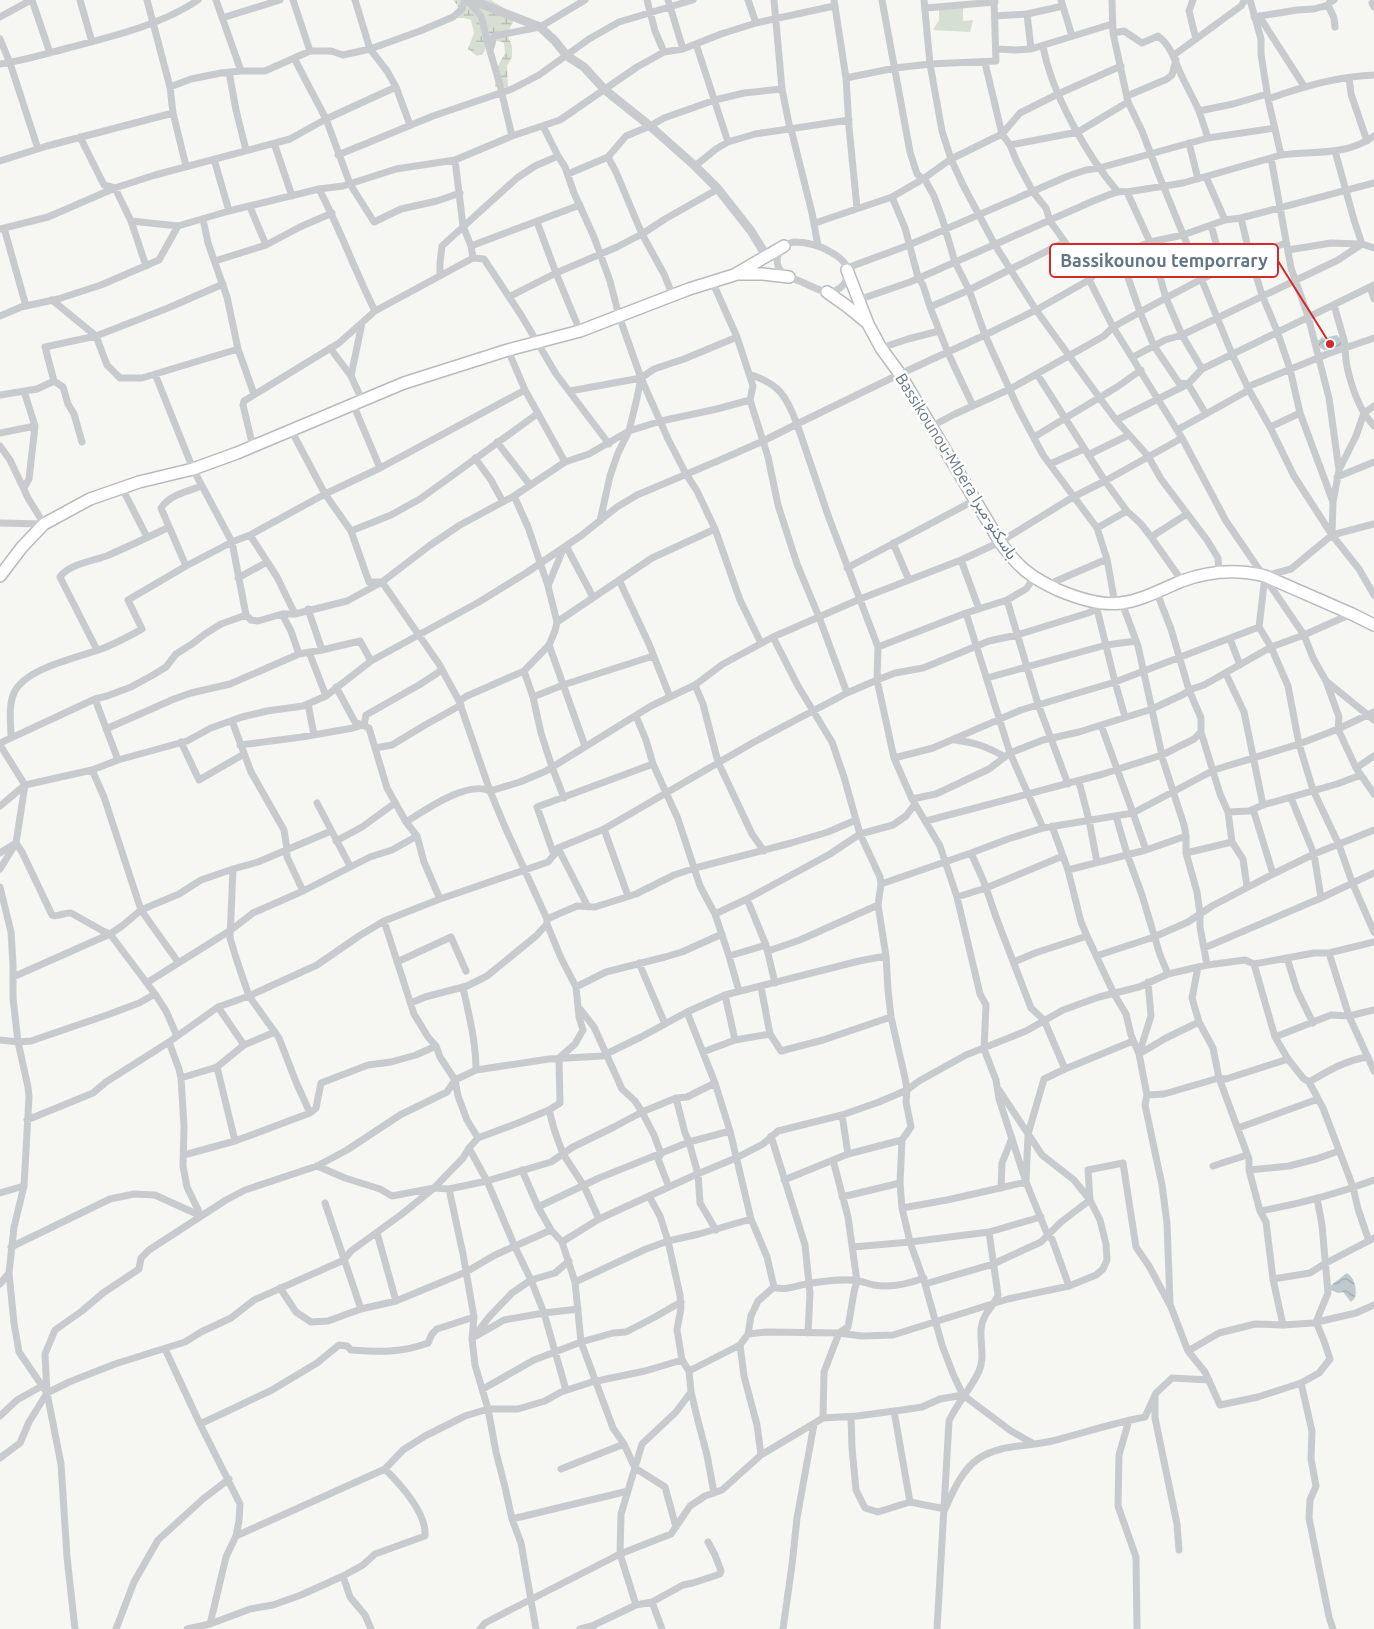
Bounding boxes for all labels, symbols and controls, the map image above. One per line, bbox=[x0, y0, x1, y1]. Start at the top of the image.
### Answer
callout: Bassikounou temporrary bbox=[1050, 244, 1278, 277]
text: Bassikounou temporrary bbox=[1060, 250, 1268, 270]
street label: Bassikounou-Mbera باسكنو-مبرا bbox=[891, 370, 1022, 563]

